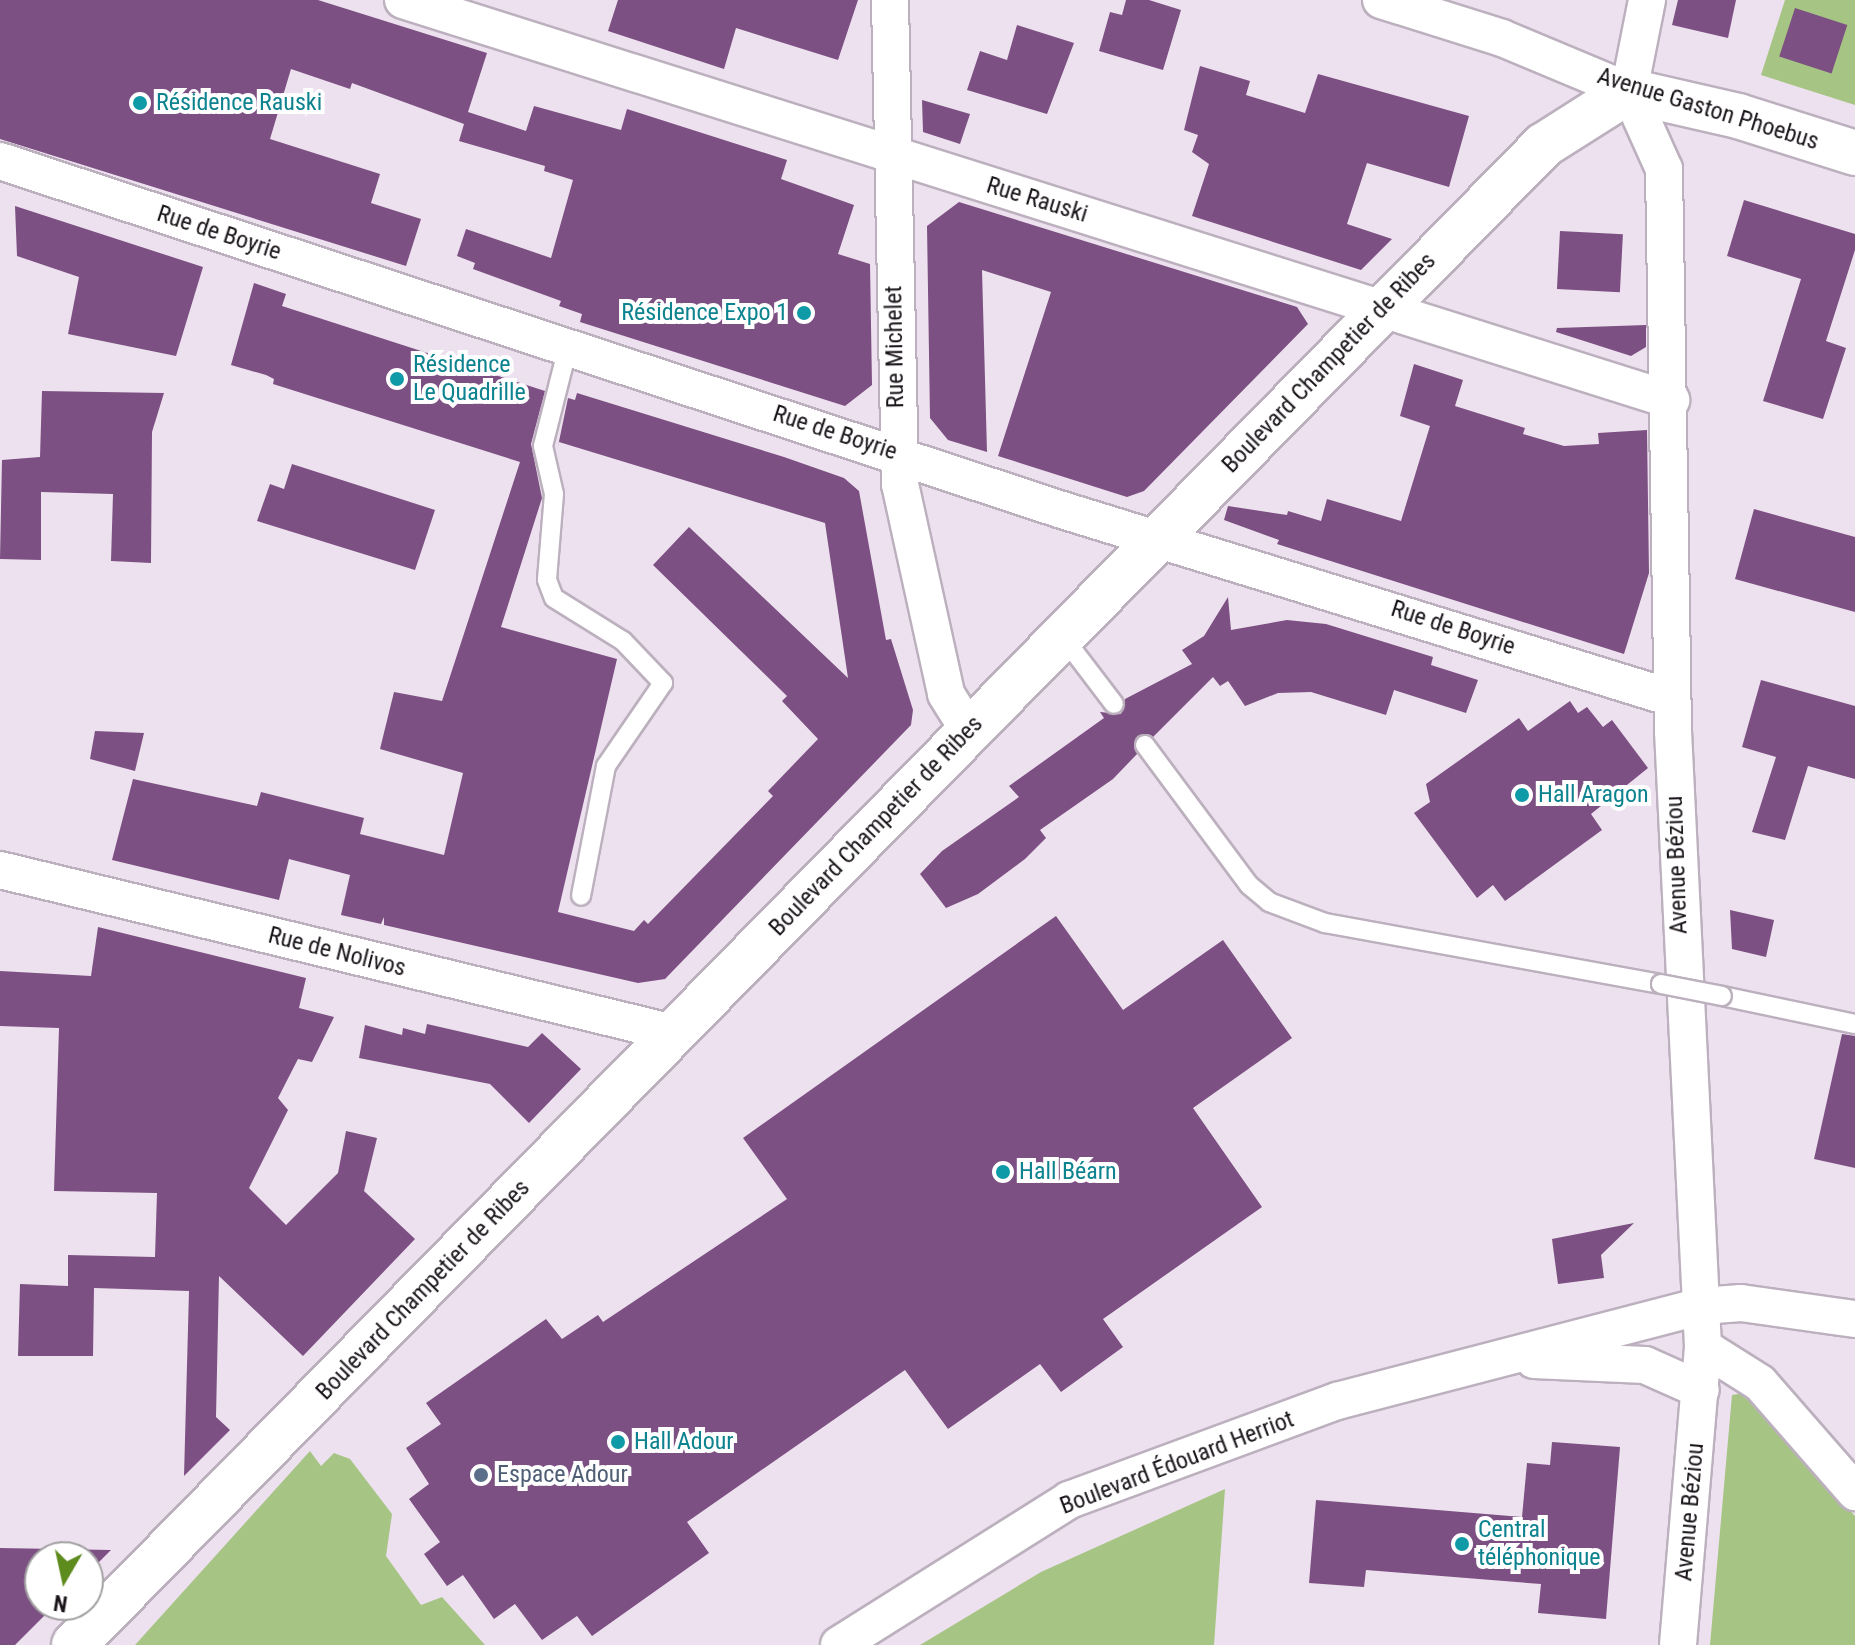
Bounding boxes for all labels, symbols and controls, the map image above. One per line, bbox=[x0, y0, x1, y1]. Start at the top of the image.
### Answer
street label: Avenue Gaston Phoebus bbox=[1594, 62, 1822, 156]
place label: Résidence Rauski bbox=[156, 89, 322, 117]
marker: Résidence Rauski bbox=[131, 94, 149, 112]
street label: Rue Rauski bbox=[983, 171, 1091, 229]
street label: Rue de Boyrie bbox=[153, 199, 285, 267]
street label: Boulevard Champetier de Ribes bbox=[1216, 247, 1442, 479]
street label: Rue Michelet bbox=[880, 285, 910, 409]
place label: Résidence Expo 1 bbox=[621, 299, 788, 327]
marker: Résidence Expo 1 bbox=[795, 304, 813, 322]
place label: Résidence Le Quadrille bbox=[413, 351, 526, 407]
marker: Résidence Le Quadrille bbox=[388, 370, 406, 388]
street label: Rue de Boyrie bbox=[769, 399, 901, 467]
street label: Rue de Boyrie bbox=[1387, 594, 1519, 662]
street label: Boulevard Champetier de Ribes bbox=[763, 710, 989, 942]
place label: Hall Aragon bbox=[1538, 781, 1649, 809]
marker: Hall Aragon bbox=[1513, 786, 1531, 804]
street label: Avenue Béziou bbox=[1660, 795, 1694, 935]
street label: Rue de Nolivos bbox=[265, 921, 409, 983]
place label: Hall Béarn bbox=[1019, 1158, 1117, 1186]
marker: Hall Béarn bbox=[994, 1163, 1012, 1181]
street label: Boulevard Champetier de Ribes bbox=[310, 1174, 536, 1406]
street label: Boulevard Édouard Herriot bbox=[1056, 1405, 1298, 1521]
place label: Hall Adour bbox=[634, 1428, 734, 1456]
marker: Hall Adour bbox=[609, 1433, 627, 1451]
street label: Avenue Béziou bbox=[1670, 1442, 1710, 1582]
place label: Espace Adour bbox=[497, 1461, 628, 1489]
marker: Espace Adour bbox=[472, 1466, 490, 1484]
place label: Central téléphonique bbox=[1478, 1516, 1601, 1572]
marker: Central téléphonique bbox=[1453, 1535, 1471, 1553]
north arrow bbox=[24, 1541, 104, 1621]
text: N bbox=[52, 1590, 69, 1617]

